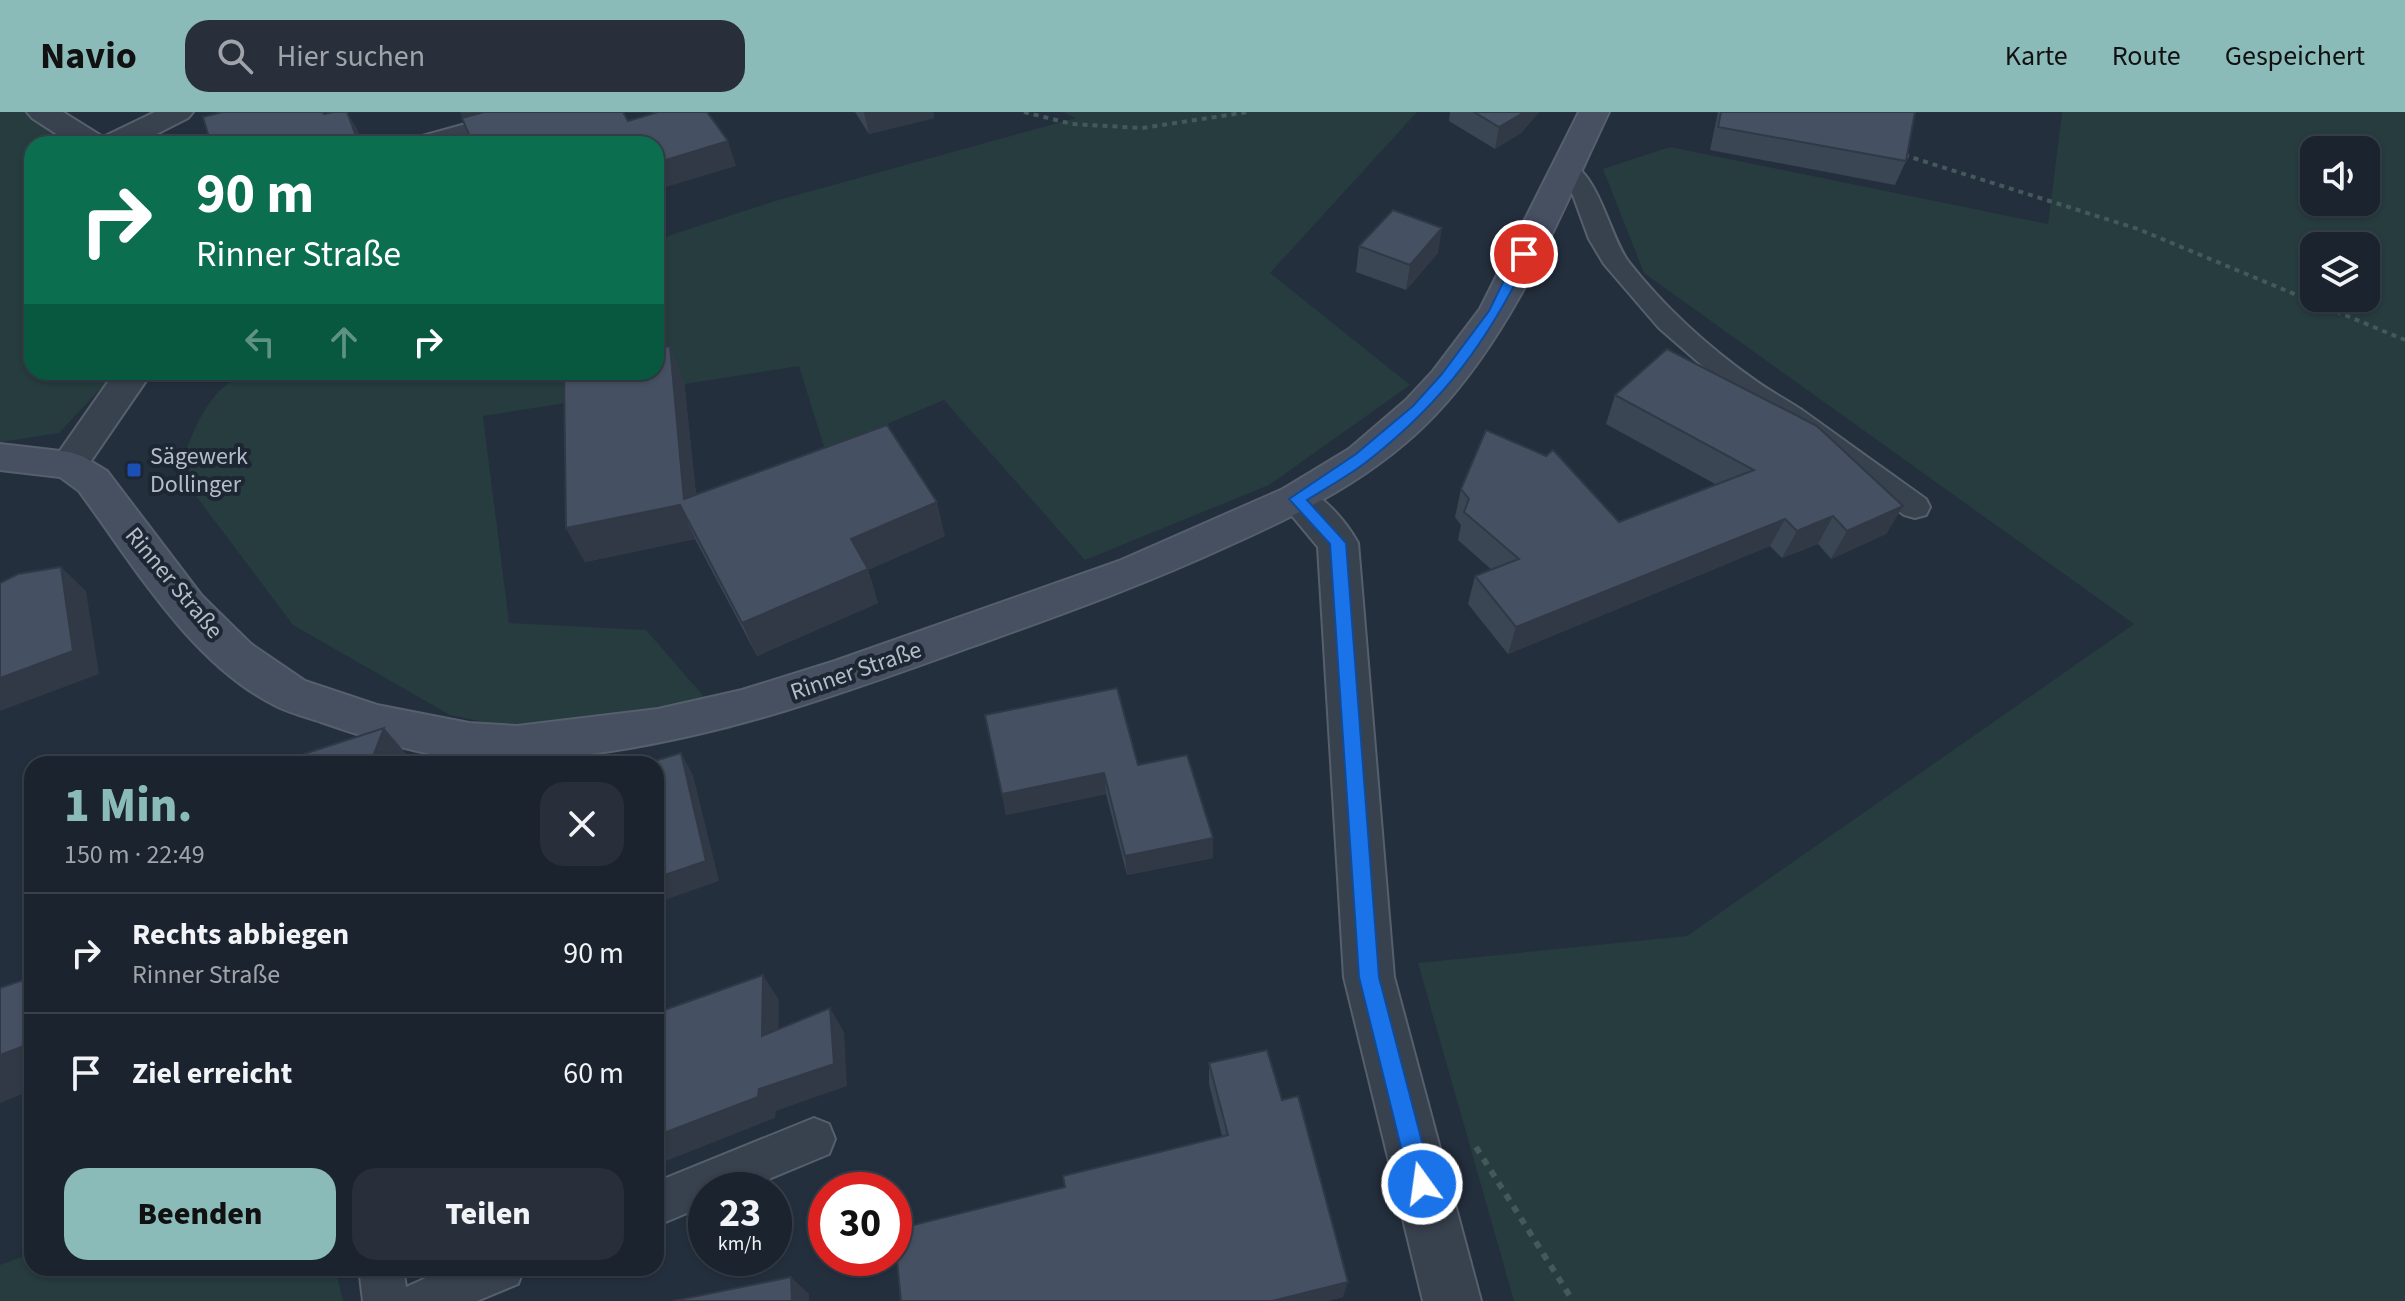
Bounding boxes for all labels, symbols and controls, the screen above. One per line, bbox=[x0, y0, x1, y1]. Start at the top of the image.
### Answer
search box bbox=[185, 20, 745, 92]
text: Navio bbox=[40, 29, 137, 83]
icon: search bbox=[213, 34, 257, 78]
text: Hier suchen bbox=[277, 35, 425, 78]
text: Karte bbox=[2005, 36, 2068, 76]
text: Route bbox=[2112, 36, 2181, 76]
text: Gespeichert bbox=[2225, 36, 2365, 76]
map controls bbox=[2300, 136, 2380, 312]
button: sound bbox=[2300, 136, 2380, 216]
text: 90 m bbox=[196, 155, 314, 234]
icon: right bbox=[64, 168, 168, 272]
pin bbox=[1490, 220, 1558, 288]
text: Rinner Straße bbox=[196, 229, 401, 280]
icon: arrive bbox=[1502, 232, 1546, 276]
button: layers bbox=[2300, 232, 2380, 312]
icon: left bbox=[238, 320, 282, 364]
icon: ahead bbox=[322, 320, 366, 364]
icon: right bbox=[406, 320, 450, 364]
place label: Sägewerk Dollinger bbox=[150, 439, 248, 502]
marker: Sägewerk Dollinger bbox=[125, 461, 143, 479]
street label: Rinner Straße bbox=[117, 519, 231, 647]
street label: Rinner Straße bbox=[786, 632, 926, 710]
text: 1 Min. bbox=[64, 772, 192, 840]
button: close bbox=[540, 782, 624, 866]
text: 150 m · 22:49 bbox=[64, 836, 205, 873]
text: Rechts abbiegen bbox=[132, 913, 349, 956]
icon: right bbox=[64, 931, 108, 975]
text: 90 m bbox=[563, 932, 624, 975]
text: Rinner Straße bbox=[132, 956, 280, 993]
icon: arrive bbox=[64, 1051, 108, 1095]
text: Ziel erreicht bbox=[132, 1052, 292, 1095]
text: 60 m bbox=[563, 1052, 624, 1095]
position arrow bbox=[1380, 1142, 1464, 1226]
button: Beenden bbox=[64, 1168, 336, 1260]
button: Teilen bbox=[352, 1168, 624, 1260]
speed limit sign: 30 bbox=[808, 1172, 912, 1276]
text: 23 bbox=[719, 1185, 761, 1242]
text: km/h bbox=[718, 1230, 762, 1258]

